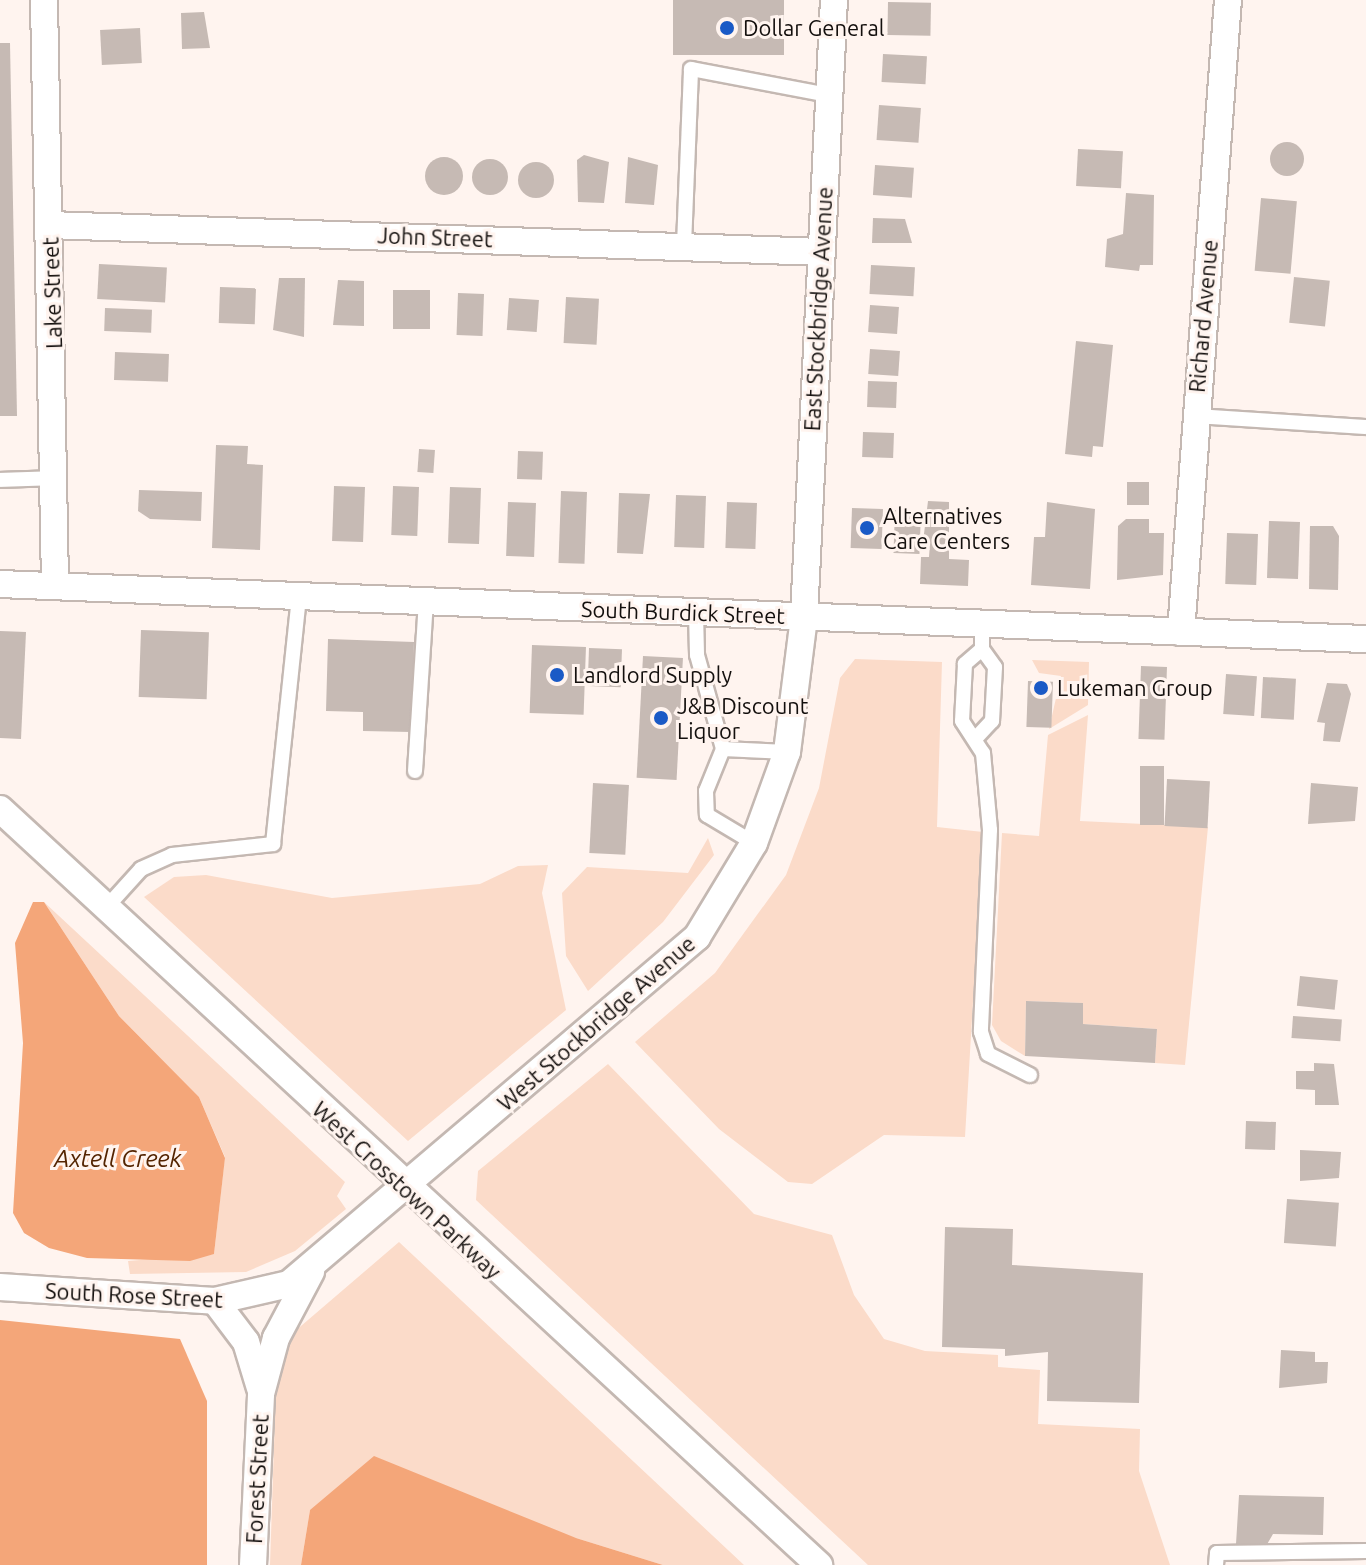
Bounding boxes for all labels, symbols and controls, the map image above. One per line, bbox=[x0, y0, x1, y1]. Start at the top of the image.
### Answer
place label: Dollar General bbox=[743, 15, 884, 41]
marker: Dollar General bbox=[718, 19, 736, 37]
street label: East Stockbridge Avenue bbox=[798, 186, 838, 432]
street label: John Street bbox=[377, 222, 493, 252]
street label: Lake Street bbox=[37, 237, 67, 349]
street label: Richard Avenue bbox=[1183, 238, 1223, 394]
place label: Alternatives Care Centers bbox=[883, 502, 1010, 554]
marker: Alternatives Care Centers bbox=[858, 519, 876, 537]
street label: South Burdick Street bbox=[581, 595, 785, 629]
place label: Landlord Supply bbox=[573, 662, 732, 688]
marker: Landlord Supply bbox=[548, 666, 566, 684]
place label: Lukeman Group bbox=[1057, 675, 1213, 701]
marker: Lukeman Group bbox=[1032, 679, 1050, 697]
place label: J&B Discount Liquor bbox=[677, 692, 808, 744]
marker: J&B Discount Liquor bbox=[652, 709, 670, 727]
street label: West Stockbridge Avenue bbox=[492, 930, 700, 1116]
street label: West Crosstown Parkway bbox=[307, 1096, 507, 1284]
water label: Axtell Creek bbox=[54, 1145, 182, 1173]
street label: South Rose Street bbox=[44, 1277, 224, 1313]
street label: Forest Street bbox=[240, 1414, 274, 1544]

